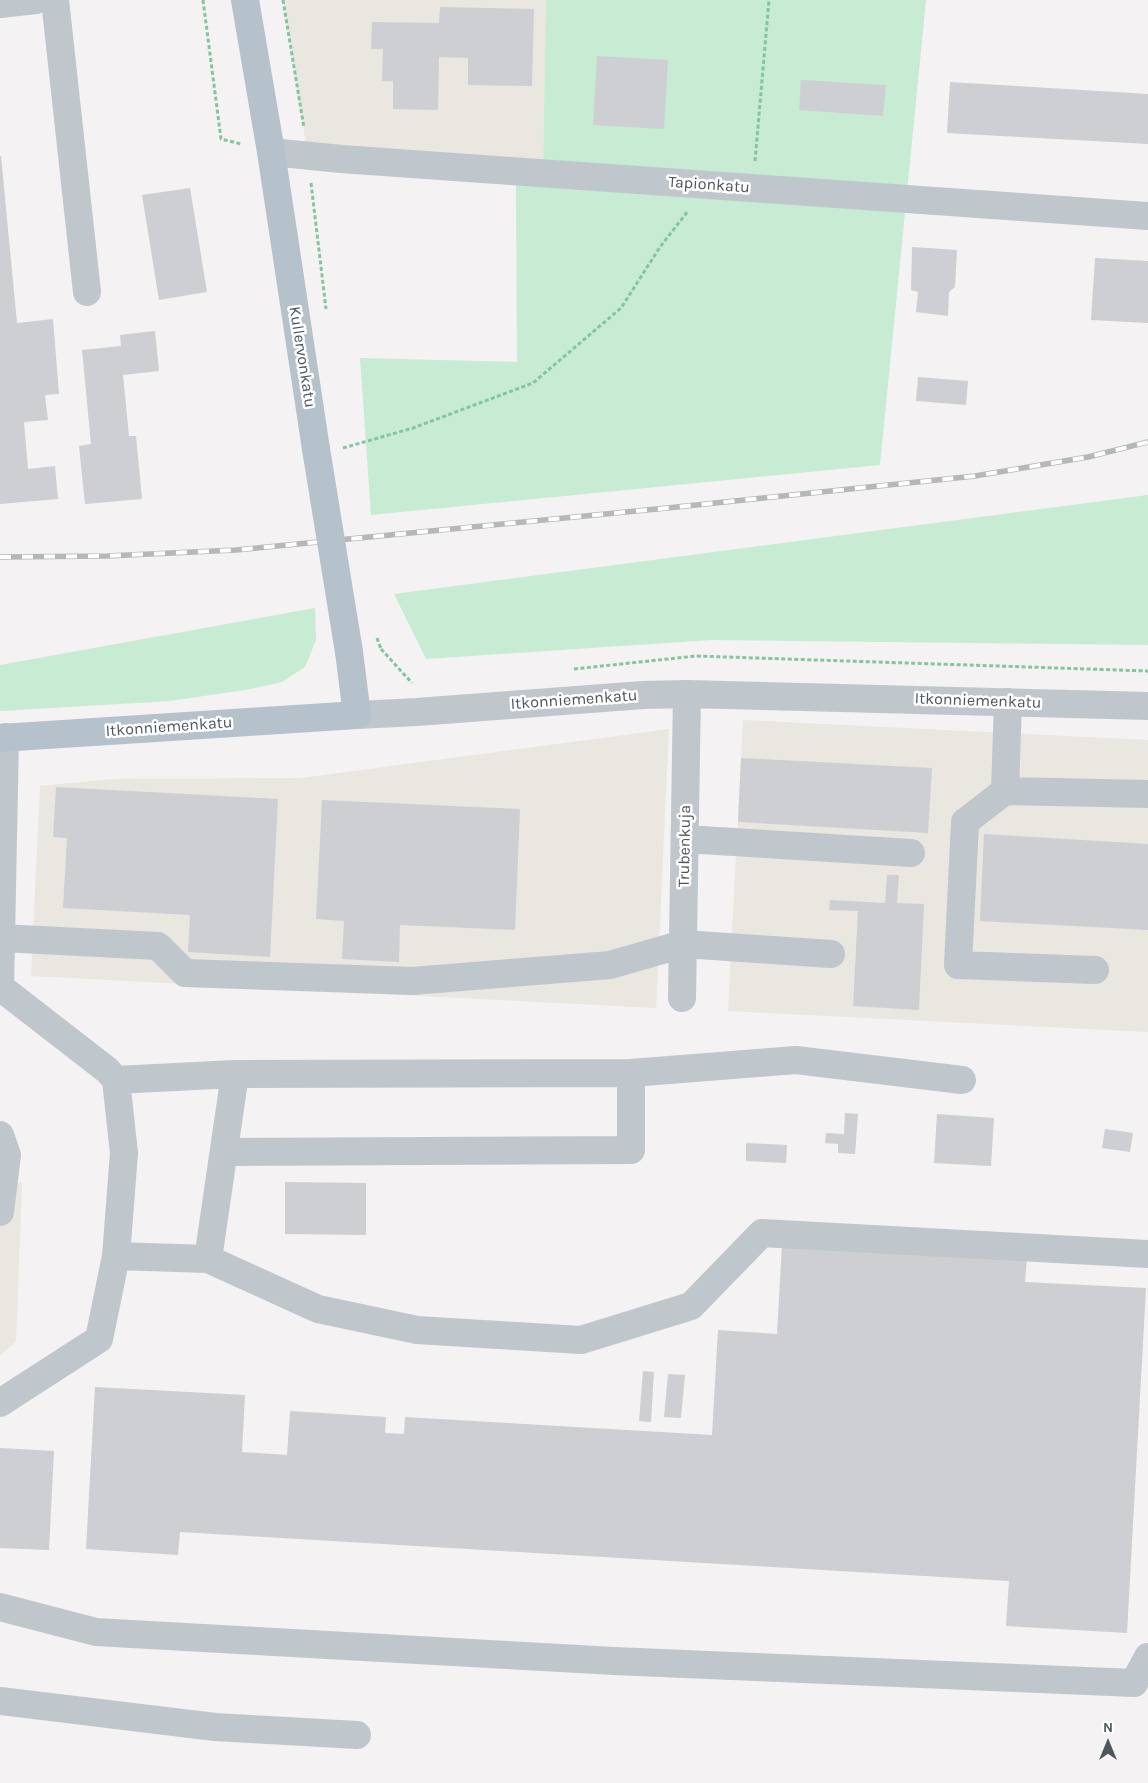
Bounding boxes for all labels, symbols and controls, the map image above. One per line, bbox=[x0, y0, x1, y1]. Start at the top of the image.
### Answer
street label: Tapionkatu bbox=[668, 173, 750, 197]
street label: Kullervonkatu bbox=[285, 305, 319, 409]
street label: Itkonniemenkatu bbox=[510, 686, 638, 714]
street label: Itkonniemenkatu bbox=[914, 689, 1042, 713]
street label: Itkonniemenkatu bbox=[105, 713, 233, 741]
street label: Trubenkuja bbox=[675, 805, 695, 887]
north arrow bbox=[1083, 1718, 1133, 1768]
text: N bbox=[1103, 1719, 1113, 1736]

